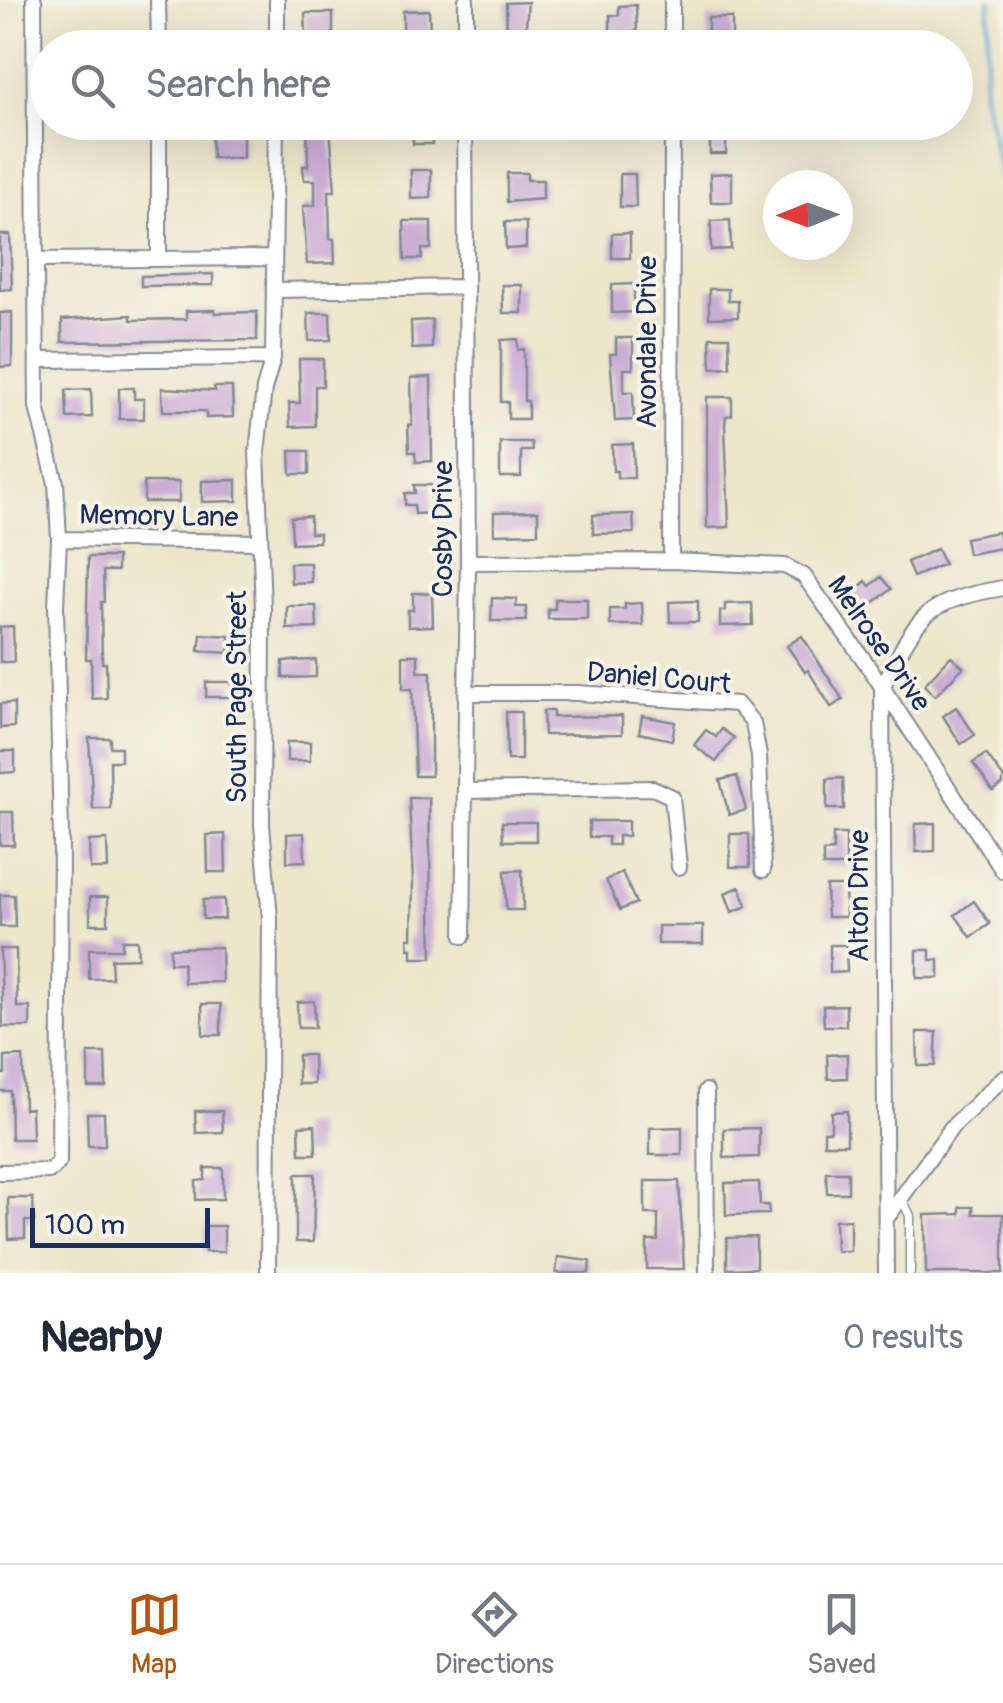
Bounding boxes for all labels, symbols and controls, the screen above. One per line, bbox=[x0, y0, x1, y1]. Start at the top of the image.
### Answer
search box bbox=[30, 30, 973, 140]
icon: search bbox=[65, 58, 120, 113]
text: Search here bbox=[145, 61, 331, 109]
north arrow bbox=[763, 170, 853, 260]
street label: Avondale Drive bbox=[630, 255, 665, 428]
street label: Cosby Drive bbox=[426, 461, 461, 597]
street label: Memory Lane bbox=[79, 498, 239, 535]
street label: Melrose Drive bbox=[819, 569, 938, 718]
street label: South Page Street bbox=[220, 590, 255, 804]
street label: Daniel Court bbox=[585, 655, 733, 702]
street label: Alton Drive bbox=[842, 830, 877, 962]
scale bar bbox=[30, 1203, 210, 1248]
text: 100 m bbox=[45, 1208, 125, 1243]
text: Nearby bbox=[40, 1312, 162, 1364]
text: 0 results bbox=[843, 1318, 963, 1358]
tab: Map bbox=[127, 1587, 182, 1682]
tab: Directions bbox=[435, 1587, 554, 1682]
tab: Saved bbox=[807, 1587, 876, 1682]

